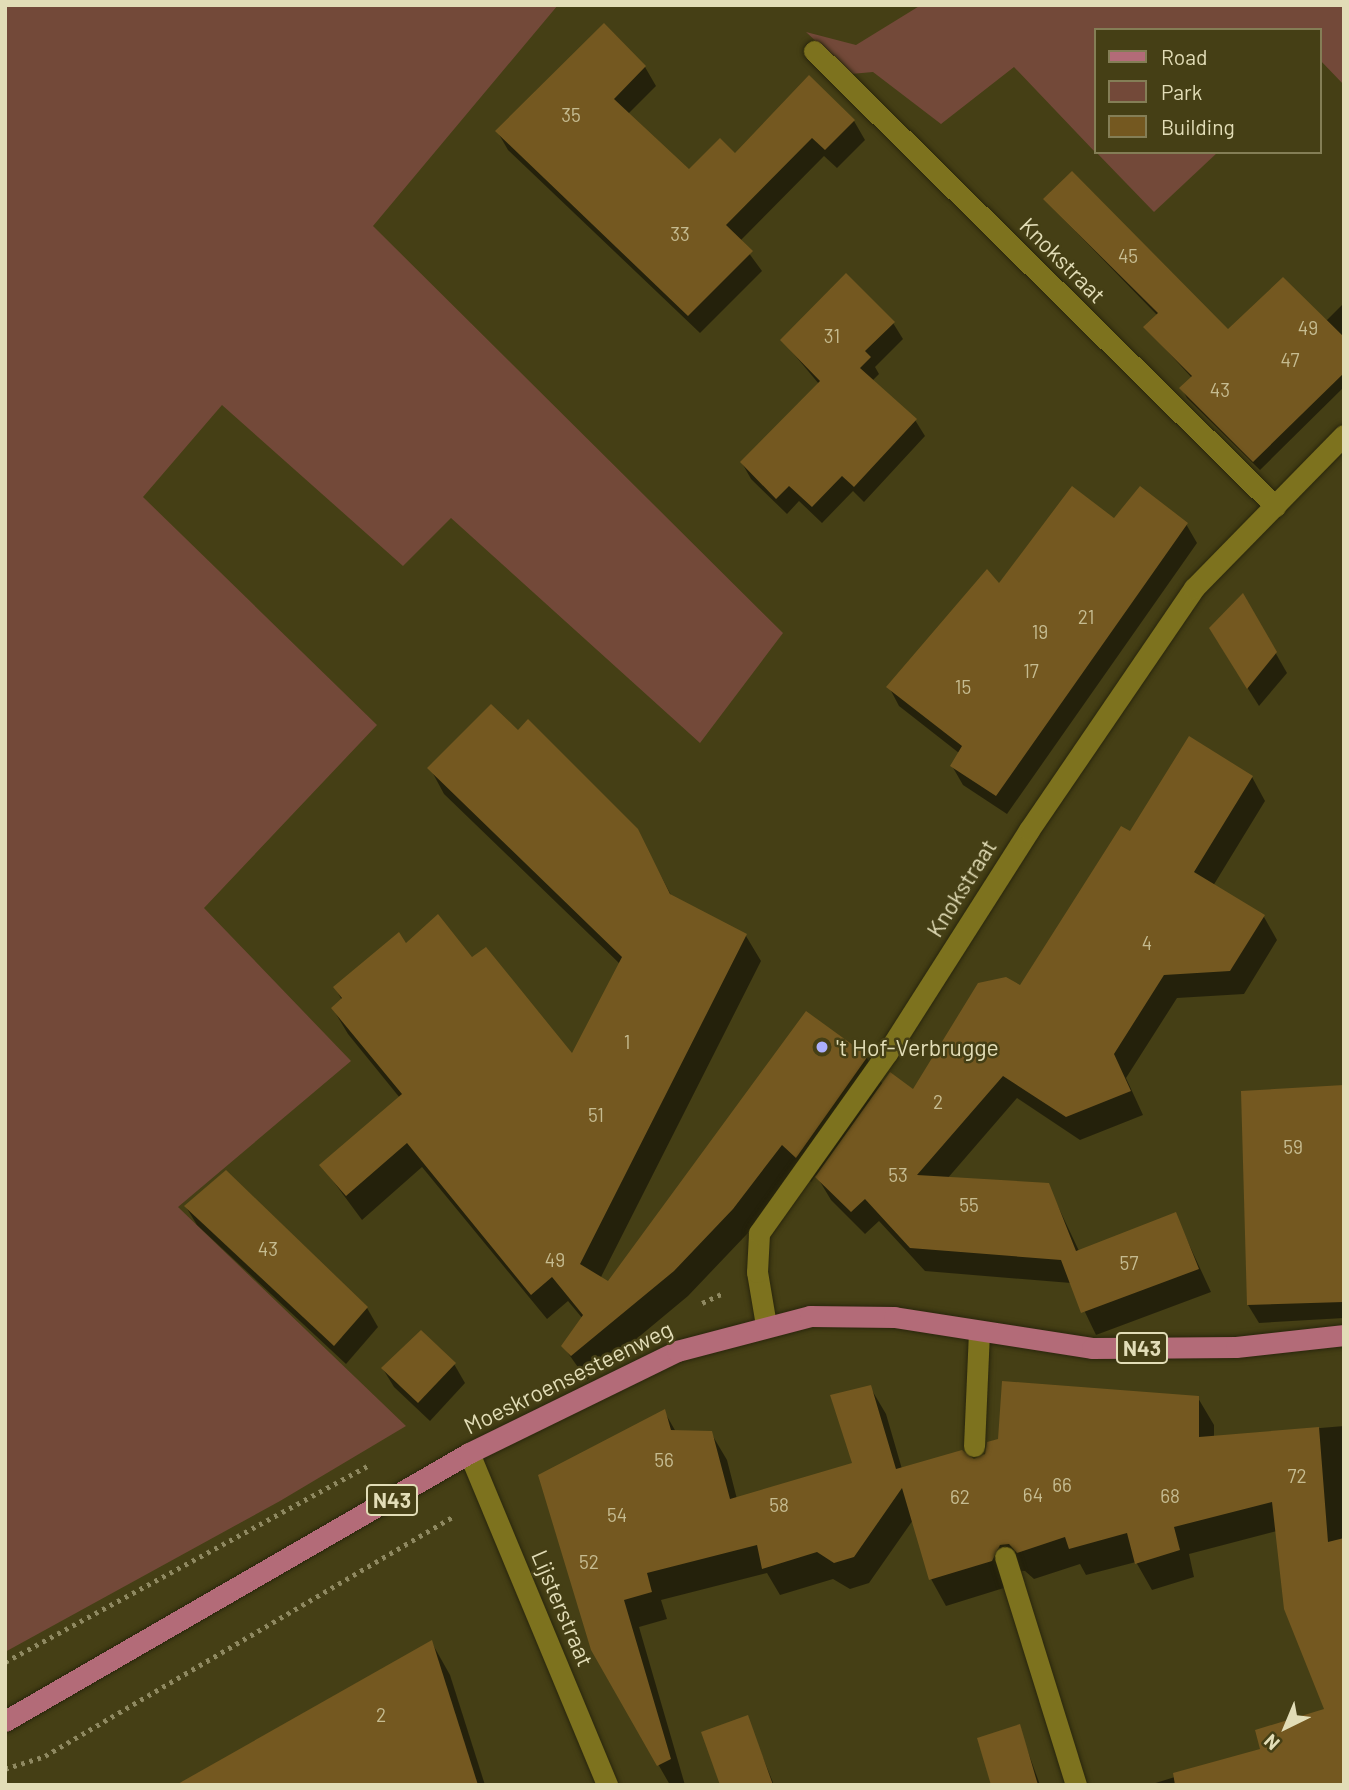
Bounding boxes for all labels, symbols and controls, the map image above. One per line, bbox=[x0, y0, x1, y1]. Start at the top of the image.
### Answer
legend bbox=[1094, 28, 1321, 154]
text: Road bbox=[1161, 44, 1207, 69]
text: Park bbox=[1161, 79, 1202, 104]
house number: 35 bbox=[561, 104, 581, 126]
text: Building bbox=[1161, 114, 1235, 139]
street label: Knokstraat bbox=[1014, 211, 1112, 309]
house number: 33 bbox=[670, 223, 690, 245]
house number: 45 bbox=[1118, 245, 1138, 267]
house number: 49 bbox=[1298, 317, 1318, 339]
house number: 31 bbox=[824, 325, 840, 347]
house number: 47 bbox=[1281, 349, 1299, 371]
house number: 43 bbox=[1210, 379, 1230, 401]
house number: 21 bbox=[1078, 606, 1094, 628]
house number: 19 bbox=[1032, 621, 1048, 643]
house number: 17 bbox=[1023, 660, 1039, 682]
house number: 15 bbox=[955, 676, 971, 698]
street label: Knokstraat bbox=[920, 834, 1002, 942]
house number: 4 bbox=[1142, 932, 1152, 954]
house number: 1 bbox=[624, 1031, 630, 1053]
place label: 't Hof-Verbrugge bbox=[836, 1033, 999, 1061]
marker: 't Hof-Verbrugge bbox=[814, 1039, 830, 1055]
house number: 2 bbox=[933, 1091, 943, 1113]
house number: 51 bbox=[588, 1104, 604, 1126]
house number: 59 bbox=[1283, 1136, 1303, 1158]
house number: 53 bbox=[888, 1164, 908, 1186]
house number: 55 bbox=[959, 1194, 979, 1216]
house number: 43 bbox=[258, 1238, 278, 1260]
house number: 49 bbox=[545, 1249, 565, 1271]
house number: 57 bbox=[1120, 1252, 1138, 1274]
street label: Moeskroensesteenweg bbox=[459, 1314, 677, 1440]
road number: N43 bbox=[1116, 1330, 1168, 1366]
house number: 56 bbox=[654, 1449, 674, 1471]
house number: 72 bbox=[1287, 1465, 1307, 1487]
house number: 66 bbox=[1052, 1474, 1072, 1496]
road number: N43 bbox=[366, 1482, 418, 1518]
house number: 64 bbox=[1023, 1484, 1043, 1506]
house number: 68 bbox=[1160, 1485, 1180, 1507]
house number: 62 bbox=[950, 1486, 970, 1508]
house number: 58 bbox=[769, 1494, 789, 1516]
house number: 54 bbox=[607, 1504, 627, 1526]
street label: Lijsterstraat bbox=[526, 1546, 600, 1670]
house number: 52 bbox=[579, 1551, 599, 1573]
north arrow bbox=[1251, 1692, 1321, 1762]
house number: 2 bbox=[376, 1704, 386, 1726]
text: N bbox=[1259, 1730, 1284, 1755]

